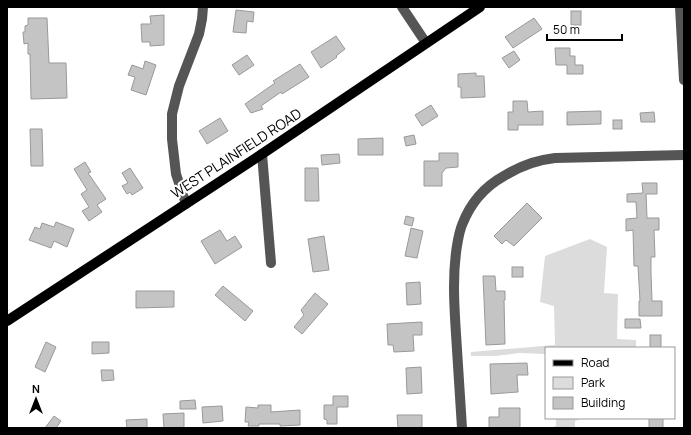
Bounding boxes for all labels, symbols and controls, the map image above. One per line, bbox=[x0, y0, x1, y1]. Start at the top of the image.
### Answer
scale bar bbox=[547, 16, 622, 42]
text: 50 m bbox=[553, 21, 580, 38]
street label: WEST PLAINFIELD ROAD bbox=[167, 104, 305, 202]
legend bbox=[545, 347, 675, 419]
text: Road bbox=[581, 354, 609, 371]
text: Park bbox=[581, 374, 606, 391]
north arrow bbox=[16, 379, 56, 419]
text: N bbox=[32, 381, 40, 396]
text: Building bbox=[581, 394, 625, 411]

